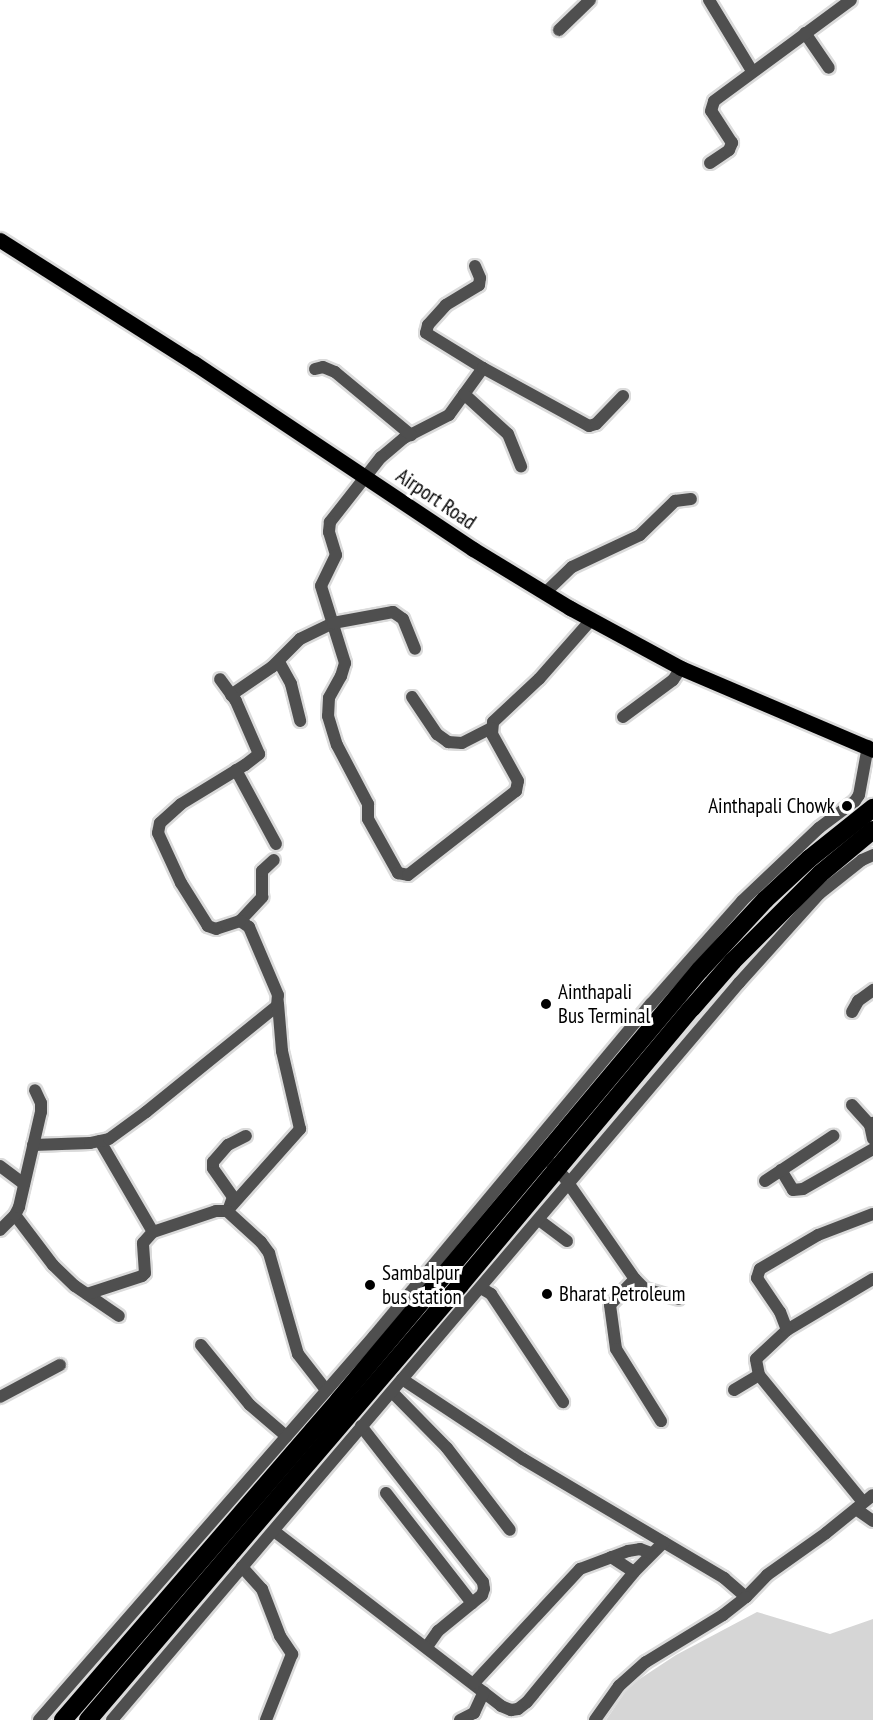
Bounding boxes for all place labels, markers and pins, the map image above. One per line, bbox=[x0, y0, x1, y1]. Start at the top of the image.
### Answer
place label: Ainthapali Chowk bbox=[708, 793, 835, 819]
marker: Ainthapali Chowk bbox=[840, 799, 854, 813]
place label: Ainthapali Bus Terminal bbox=[558, 979, 651, 1029]
marker: Ainthapali Bus Terminal bbox=[539, 997, 553, 1011]
place label: Sambalpur bus station bbox=[382, 1260, 462, 1310]
marker: Sambalpur bus station bbox=[363, 1278, 377, 1292]
place label: Bharat Petroleum bbox=[559, 1281, 685, 1307]
marker: Bharat Petroleum bbox=[540, 1287, 554, 1301]

